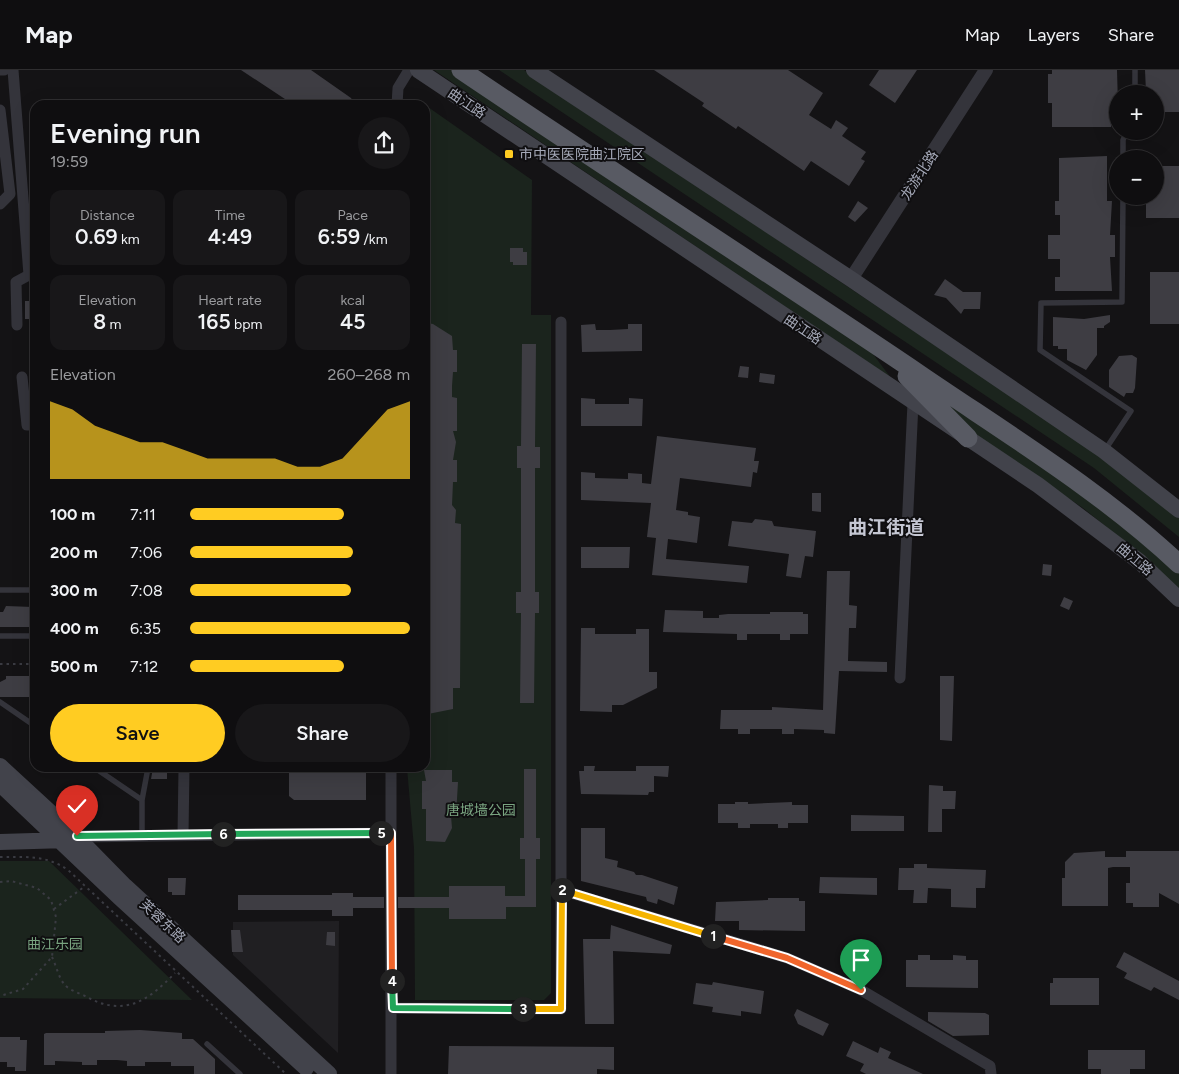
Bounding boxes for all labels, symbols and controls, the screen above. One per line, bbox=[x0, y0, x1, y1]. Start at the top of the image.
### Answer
text: Map bbox=[25, 20, 73, 49]
text: Map bbox=[965, 24, 1000, 46]
text: Layers bbox=[1028, 24, 1080, 46]
text: Share bbox=[1108, 24, 1154, 46]
street label: 曲江路 bbox=[445, 85, 489, 122]
map controls bbox=[1109, 85, 1164, 205]
button: + bbox=[1109, 85, 1164, 140]
text: Evening run bbox=[50, 116, 201, 150]
button: share bbox=[358, 117, 410, 169]
place label: 市中医医院曲江院区 bbox=[519, 146, 645, 163]
street label: 龙游北路 bbox=[897, 147, 942, 203]
marker: 市中医医院曲江院区 bbox=[503, 148, 515, 160]
button: − bbox=[1109, 150, 1164, 205]
text: 19:59 bbox=[50, 152, 88, 171]
text: Distance bbox=[80, 207, 135, 224]
text: Time bbox=[215, 207, 245, 224]
text: Pace bbox=[337, 207, 368, 224]
text: 0.69 bbox=[75, 224, 118, 249]
text: 4:49 bbox=[208, 224, 252, 249]
text: 6:59 bbox=[318, 224, 360, 249]
text: km bbox=[118, 231, 140, 248]
text: /km bbox=[360, 231, 388, 248]
text: Elevation bbox=[79, 292, 136, 309]
text: Heart rate bbox=[198, 292, 262, 309]
text: kcal bbox=[340, 292, 365, 309]
text: 8 bbox=[93, 309, 106, 334]
text: 165 bbox=[198, 309, 231, 334]
text: 45 bbox=[340, 309, 365, 334]
street label: 曲江路 bbox=[781, 311, 825, 348]
text: m bbox=[106, 316, 121, 333]
text: bpm bbox=[231, 316, 262, 333]
text: Elevation bbox=[50, 365, 116, 384]
text: 260–268 m bbox=[328, 365, 410, 384]
text: 100 m bbox=[50, 505, 95, 524]
text: 7:11 bbox=[130, 505, 156, 524]
district label: 曲江街道 bbox=[848, 516, 924, 539]
street label: 曲江路 bbox=[1113, 539, 1156, 579]
text: 200 m bbox=[50, 543, 98, 562]
text: 7:06 bbox=[130, 543, 162, 562]
text: 300 m bbox=[50, 581, 97, 600]
text: 7:08 bbox=[130, 581, 163, 600]
text: 400 m bbox=[50, 619, 99, 638]
text: 6:35 bbox=[130, 619, 161, 638]
text: 500 m bbox=[50, 657, 98, 676]
text: 7:12 bbox=[130, 657, 158, 676]
button: Save bbox=[50, 704, 225, 762]
button: Share bbox=[235, 704, 410, 762]
pin bbox=[56, 785, 98, 836]
icon: check bbox=[63, 792, 91, 820]
park label: 唐城墙公园 bbox=[446, 802, 516, 819]
pin: 5 bbox=[368, 820, 394, 846]
pin: 6 bbox=[210, 822, 236, 846]
text: 5 bbox=[377, 825, 386, 842]
text: 6 bbox=[219, 826, 228, 843]
pin: 2 bbox=[550, 878, 574, 902]
text: 2 bbox=[558, 882, 567, 899]
street label: 芙蓉东路 bbox=[136, 896, 189, 947]
pin: 1 bbox=[700, 924, 726, 948]
text: 1 bbox=[711, 928, 716, 945]
park label: 曲江乐园 bbox=[27, 936, 83, 953]
pin bbox=[840, 939, 882, 990]
icon: arrive bbox=[847, 946, 875, 974]
pin: 4 bbox=[380, 968, 404, 994]
text: 4 bbox=[388, 973, 397, 990]
pin: 3 bbox=[510, 996, 536, 1022]
text: 3 bbox=[520, 1001, 527, 1018]

